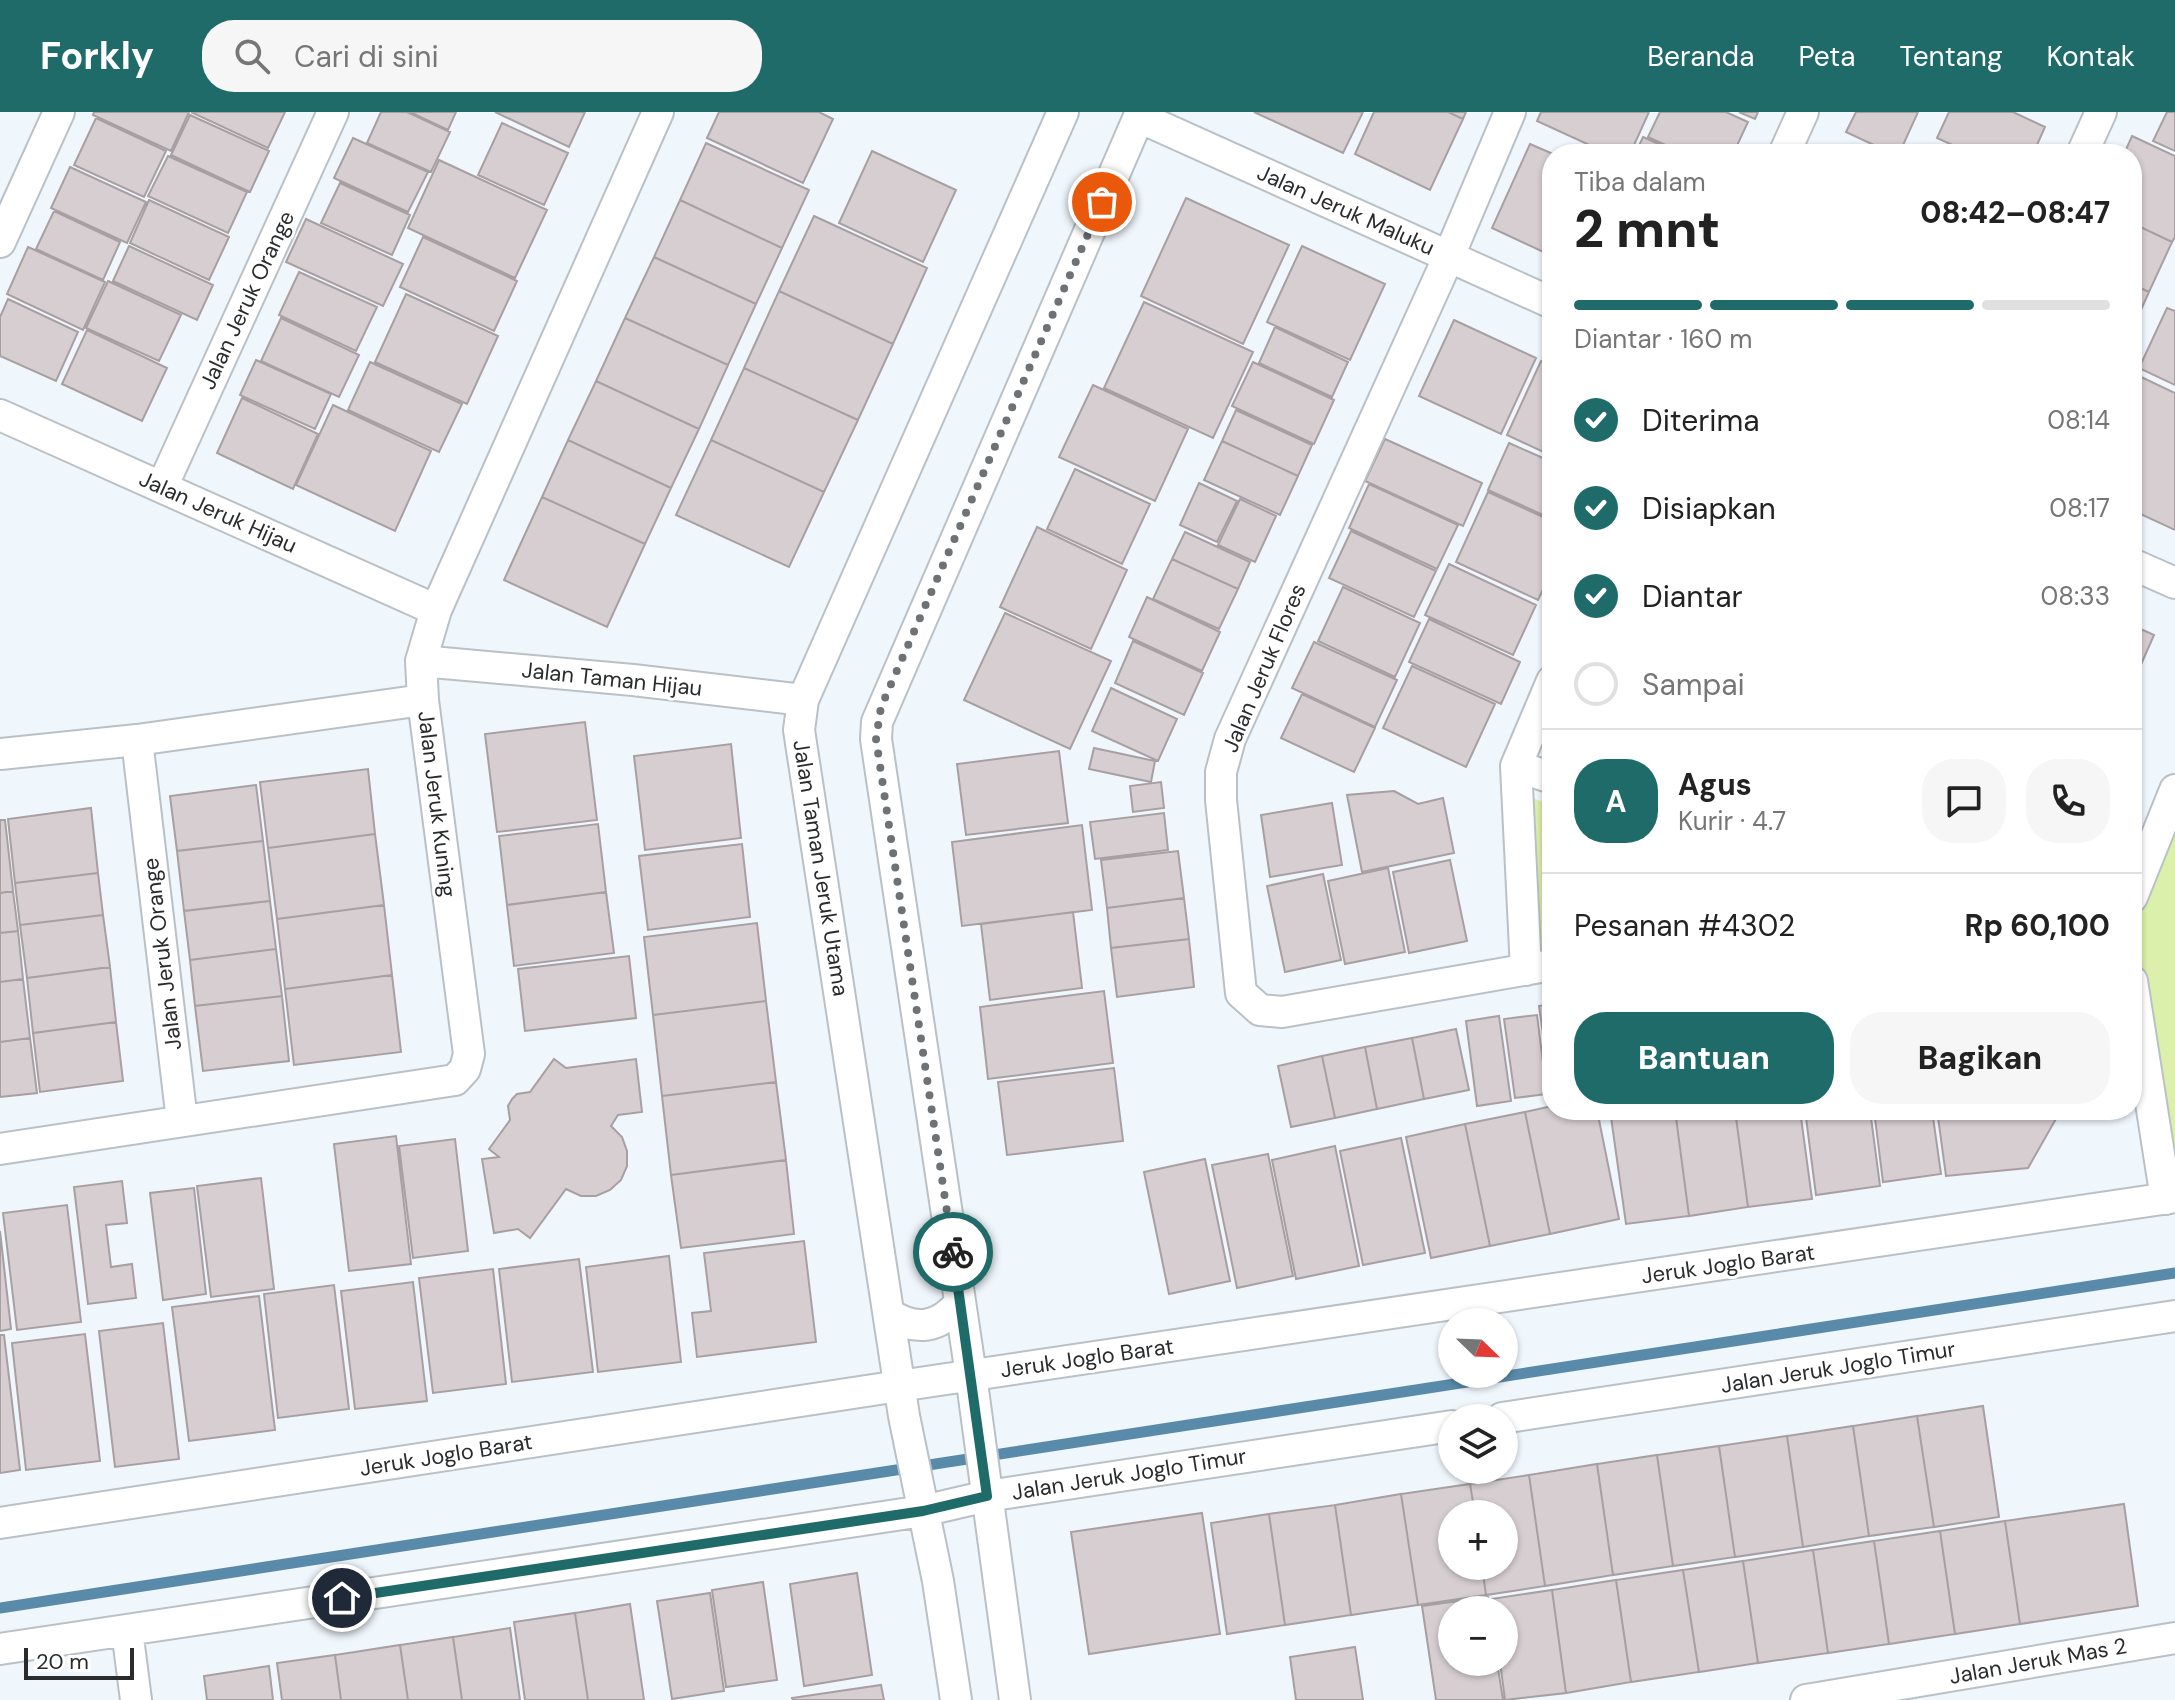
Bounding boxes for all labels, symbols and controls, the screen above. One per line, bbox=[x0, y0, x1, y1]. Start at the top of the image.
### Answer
search box bbox=[202, 20, 762, 92]
text: Forkly bbox=[40, 31, 154, 81]
icon: search bbox=[230, 34, 274, 78]
text: Cari di sini bbox=[294, 37, 439, 76]
text: Beranda bbox=[1647, 38, 1754, 75]
text: Peta bbox=[1798, 38, 1855, 75]
text: Tentang bbox=[1899, 38, 2003, 75]
text: Kontak bbox=[2047, 38, 2135, 75]
street label: Jalan Jeruk Maluku bbox=[1253, 158, 1439, 262]
text: Tiba dalam bbox=[1574, 165, 1706, 199]
pin bbox=[1068, 168, 1136, 236]
icon: bag bbox=[1080, 180, 1124, 224]
text: 08:42–08:47 bbox=[1920, 193, 2110, 232]
text: 2 mnt bbox=[1574, 195, 1720, 263]
street label: Jalan Jeruk Orange bbox=[193, 206, 301, 394]
text: Diantar · 160 m bbox=[1574, 322, 1752, 356]
icon: check bbox=[1574, 398, 1618, 442]
text: Diterima bbox=[1642, 401, 1760, 440]
text: 08:14 bbox=[2047, 403, 2110, 437]
street label: Jalan Jeruk Hijau bbox=[135, 464, 301, 560]
icon: check bbox=[1574, 486, 1618, 530]
text: Disiapkan bbox=[1642, 489, 1776, 528]
text: 08:17 bbox=[2049, 491, 2110, 525]
icon: check bbox=[1574, 574, 1618, 618]
text: Diantar bbox=[1642, 577, 1743, 616]
street label: Jalan Jeruk Flores bbox=[1215, 579, 1313, 757]
text: 08:33 bbox=[2040, 579, 2110, 613]
street label: Jalan Taman Hijau bbox=[520, 655, 704, 703]
text: Sampai bbox=[1642, 665, 1745, 704]
street label: Jalan Jeruk Kuning bbox=[411, 709, 463, 899]
street label: Jalan Taman Jeruk Utama bbox=[786, 738, 856, 998]
button: chat bbox=[1922, 759, 2006, 843]
button: phone bbox=[2026, 759, 2110, 843]
text: Agus bbox=[1678, 765, 1752, 804]
text: A bbox=[1605, 782, 1627, 821]
text: Kurir · 4.7 bbox=[1678, 804, 1786, 838]
street label: Jalan Jeruk Orange bbox=[136, 856, 188, 1052]
text: Pesanan #4302 bbox=[1574, 906, 1795, 945]
text: Rp 60,100 bbox=[1965, 906, 2110, 945]
button: Bantuan bbox=[1574, 1012, 1834, 1104]
button: Bagikan bbox=[1850, 1012, 2110, 1104]
courier bbox=[913, 1212, 993, 1292]
icon: bike bbox=[931, 1230, 975, 1274]
street label: Jeruk Joglo Barat bbox=[1640, 1237, 1816, 1291]
north arrow bbox=[1438, 1308, 1518, 1388]
map controls bbox=[1438, 1308, 1518, 1676]
street label: Jeruk Joglo Barat bbox=[999, 1331, 1175, 1385]
street label: Jalan Jeruk Joglo Timur bbox=[1719, 1334, 1957, 1400]
button: layers bbox=[1438, 1404, 1518, 1484]
street label: Jeruk Joglo Barat bbox=[358, 1427, 534, 1483]
street label: Jalan Jeruk Joglo Timur bbox=[1010, 1441, 1248, 1507]
button: + bbox=[1438, 1500, 1518, 1580]
pin bbox=[308, 1564, 376, 1632]
icon: home bbox=[320, 1576, 364, 1620]
button: − bbox=[1438, 1596, 1518, 1676]
street label: Jalan Jeruk Mas 2 bbox=[1947, 1631, 2129, 1691]
scale bar bbox=[24, 1644, 134, 1680]
text: 20 m bbox=[36, 1647, 89, 1676]

